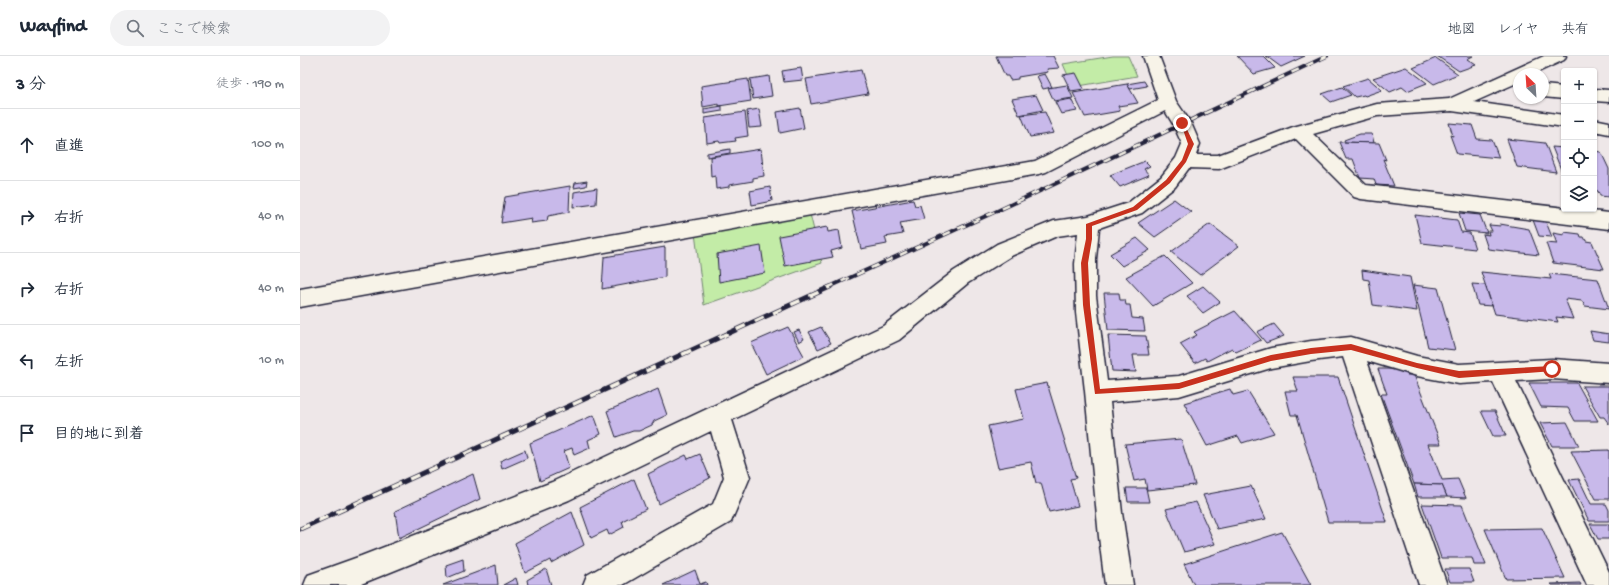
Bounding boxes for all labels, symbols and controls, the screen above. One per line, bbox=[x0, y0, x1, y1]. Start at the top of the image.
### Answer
search box bbox=[110, 10, 390, 46]
text: Wayfind bbox=[20, 16, 86, 39]
icon: search bbox=[124, 17, 146, 39]
text: ここで検索 bbox=[156, 21, 231, 39]
text: 地図 bbox=[1448, 22, 1476, 39]
text: レイヤ bbox=[1498, 22, 1539, 39]
text: 共有 bbox=[1561, 22, 1589, 39]
north arrow bbox=[1513, 68, 1549, 104]
map controls bbox=[1561, 68, 1597, 212]
button: + bbox=[1561, 68, 1597, 104]
text: 3 分 bbox=[16, 76, 46, 96]
text: 徒歩 · 190 m bbox=[216, 77, 284, 92]
button: − bbox=[1561, 104, 1597, 140]
route end bbox=[1173, 114, 1191, 132]
icon: ahead bbox=[16, 134, 38, 156]
text: 100 m bbox=[252, 137, 284, 152]
text: 直進 bbox=[54, 138, 84, 156]
button: locate bbox=[1561, 140, 1597, 176]
button: layers bbox=[1561, 176, 1597, 212]
icon: right bbox=[16, 206, 38, 228]
text: 40 m bbox=[258, 209, 284, 224]
text: 右折 bbox=[54, 210, 84, 228]
icon: right bbox=[16, 278, 38, 300]
text: 40 m bbox=[258, 281, 284, 296]
text: 右折 bbox=[54, 282, 84, 300]
icon: left bbox=[16, 350, 38, 372]
text: 10 m bbox=[259, 353, 284, 368]
text: 左折 bbox=[54, 354, 84, 372]
route start bbox=[1543, 360, 1561, 378]
icon: arrive bbox=[16, 422, 38, 444]
text: 目的地に到着 bbox=[54, 426, 144, 444]

